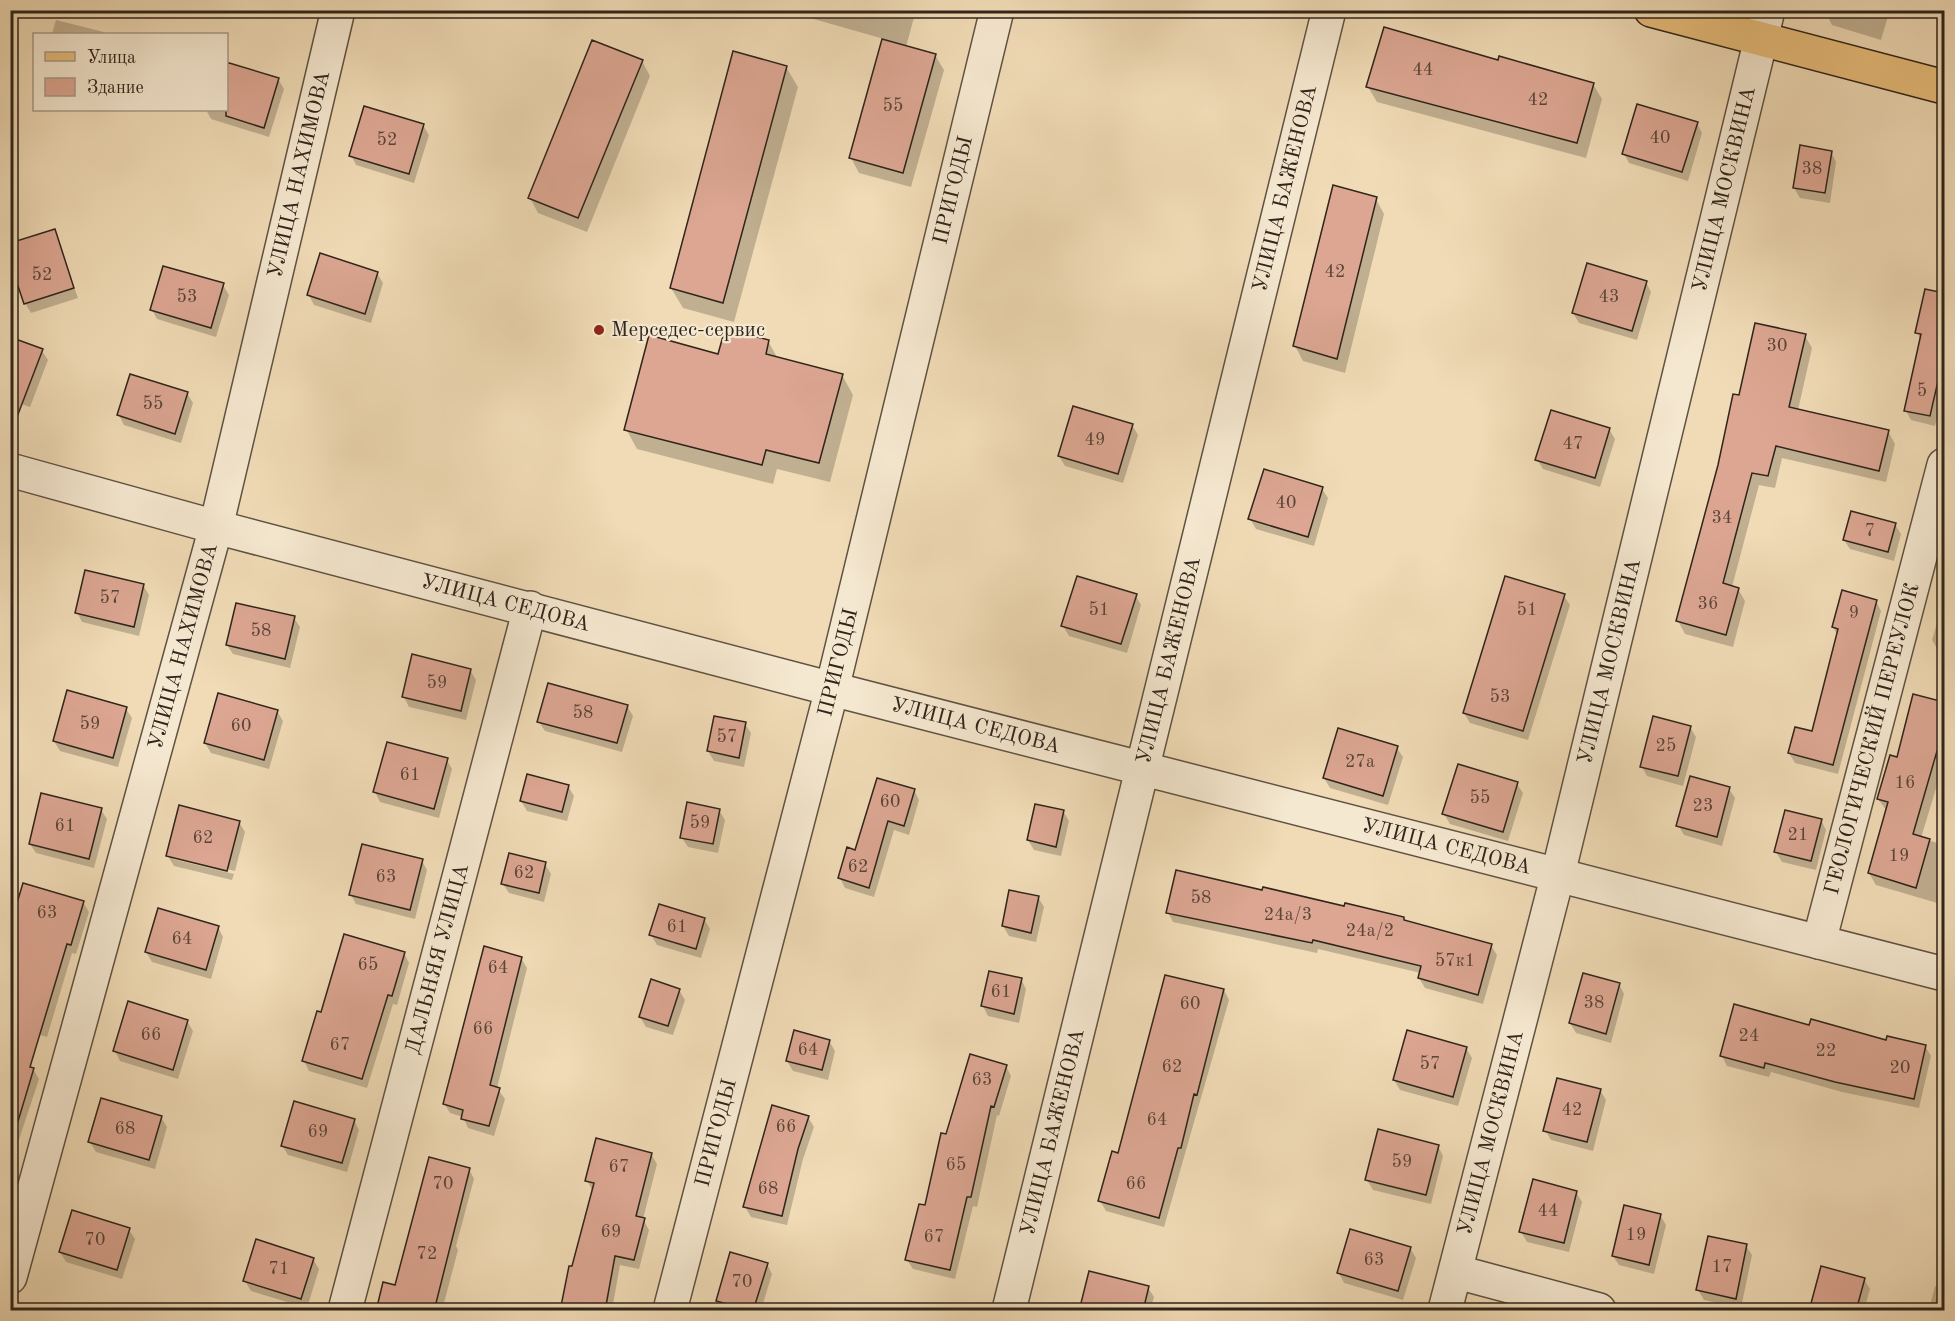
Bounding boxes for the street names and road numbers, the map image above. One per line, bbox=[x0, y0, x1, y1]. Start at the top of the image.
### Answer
street label: УЛИЦА НАХИМОВА bbox=[265, 69, 334, 280]
street label: УЛИЦА БАЖЕНОВА bbox=[1249, 83, 1321, 294]
street label: УЛИЦА МОСКВИНА bbox=[1689, 85, 1759, 294]
street label: ПРИГОДЫ bbox=[930, 134, 976, 247]
street label: УЛИЦА НАХИМОВА bbox=[145, 541, 221, 751]
street label: УЛИЦА БАЖЕНОВА bbox=[1133, 555, 1204, 766]
street label: УЛИЦА МОСКВИНА bbox=[1575, 557, 1645, 766]
street label: УЛИЦА СЕДОВА bbox=[419, 571, 592, 635]
street label: ГЕОЛОГИЧЕСКИЙ ПЕРЕУЛОК bbox=[1821, 581, 1923, 897]
street label: ПРИГОДЫ bbox=[815, 606, 862, 719]
street label: УЛИЦА СЕДОВА bbox=[889, 694, 1063, 758]
street label: УЛИЦА СЕДОВА bbox=[1359, 815, 1533, 878]
street label: ДАЛЬНЯЯ УЛИЦА bbox=[402, 861, 473, 1056]
street label: УЛИЦА БАЖЕНОВА bbox=[1017, 1027, 1088, 1238]
street label: УЛИЦА МОСКВИНА bbox=[1454, 1028, 1527, 1237]
street label: ПРИГОДЫ bbox=[692, 1077, 740, 1189]

